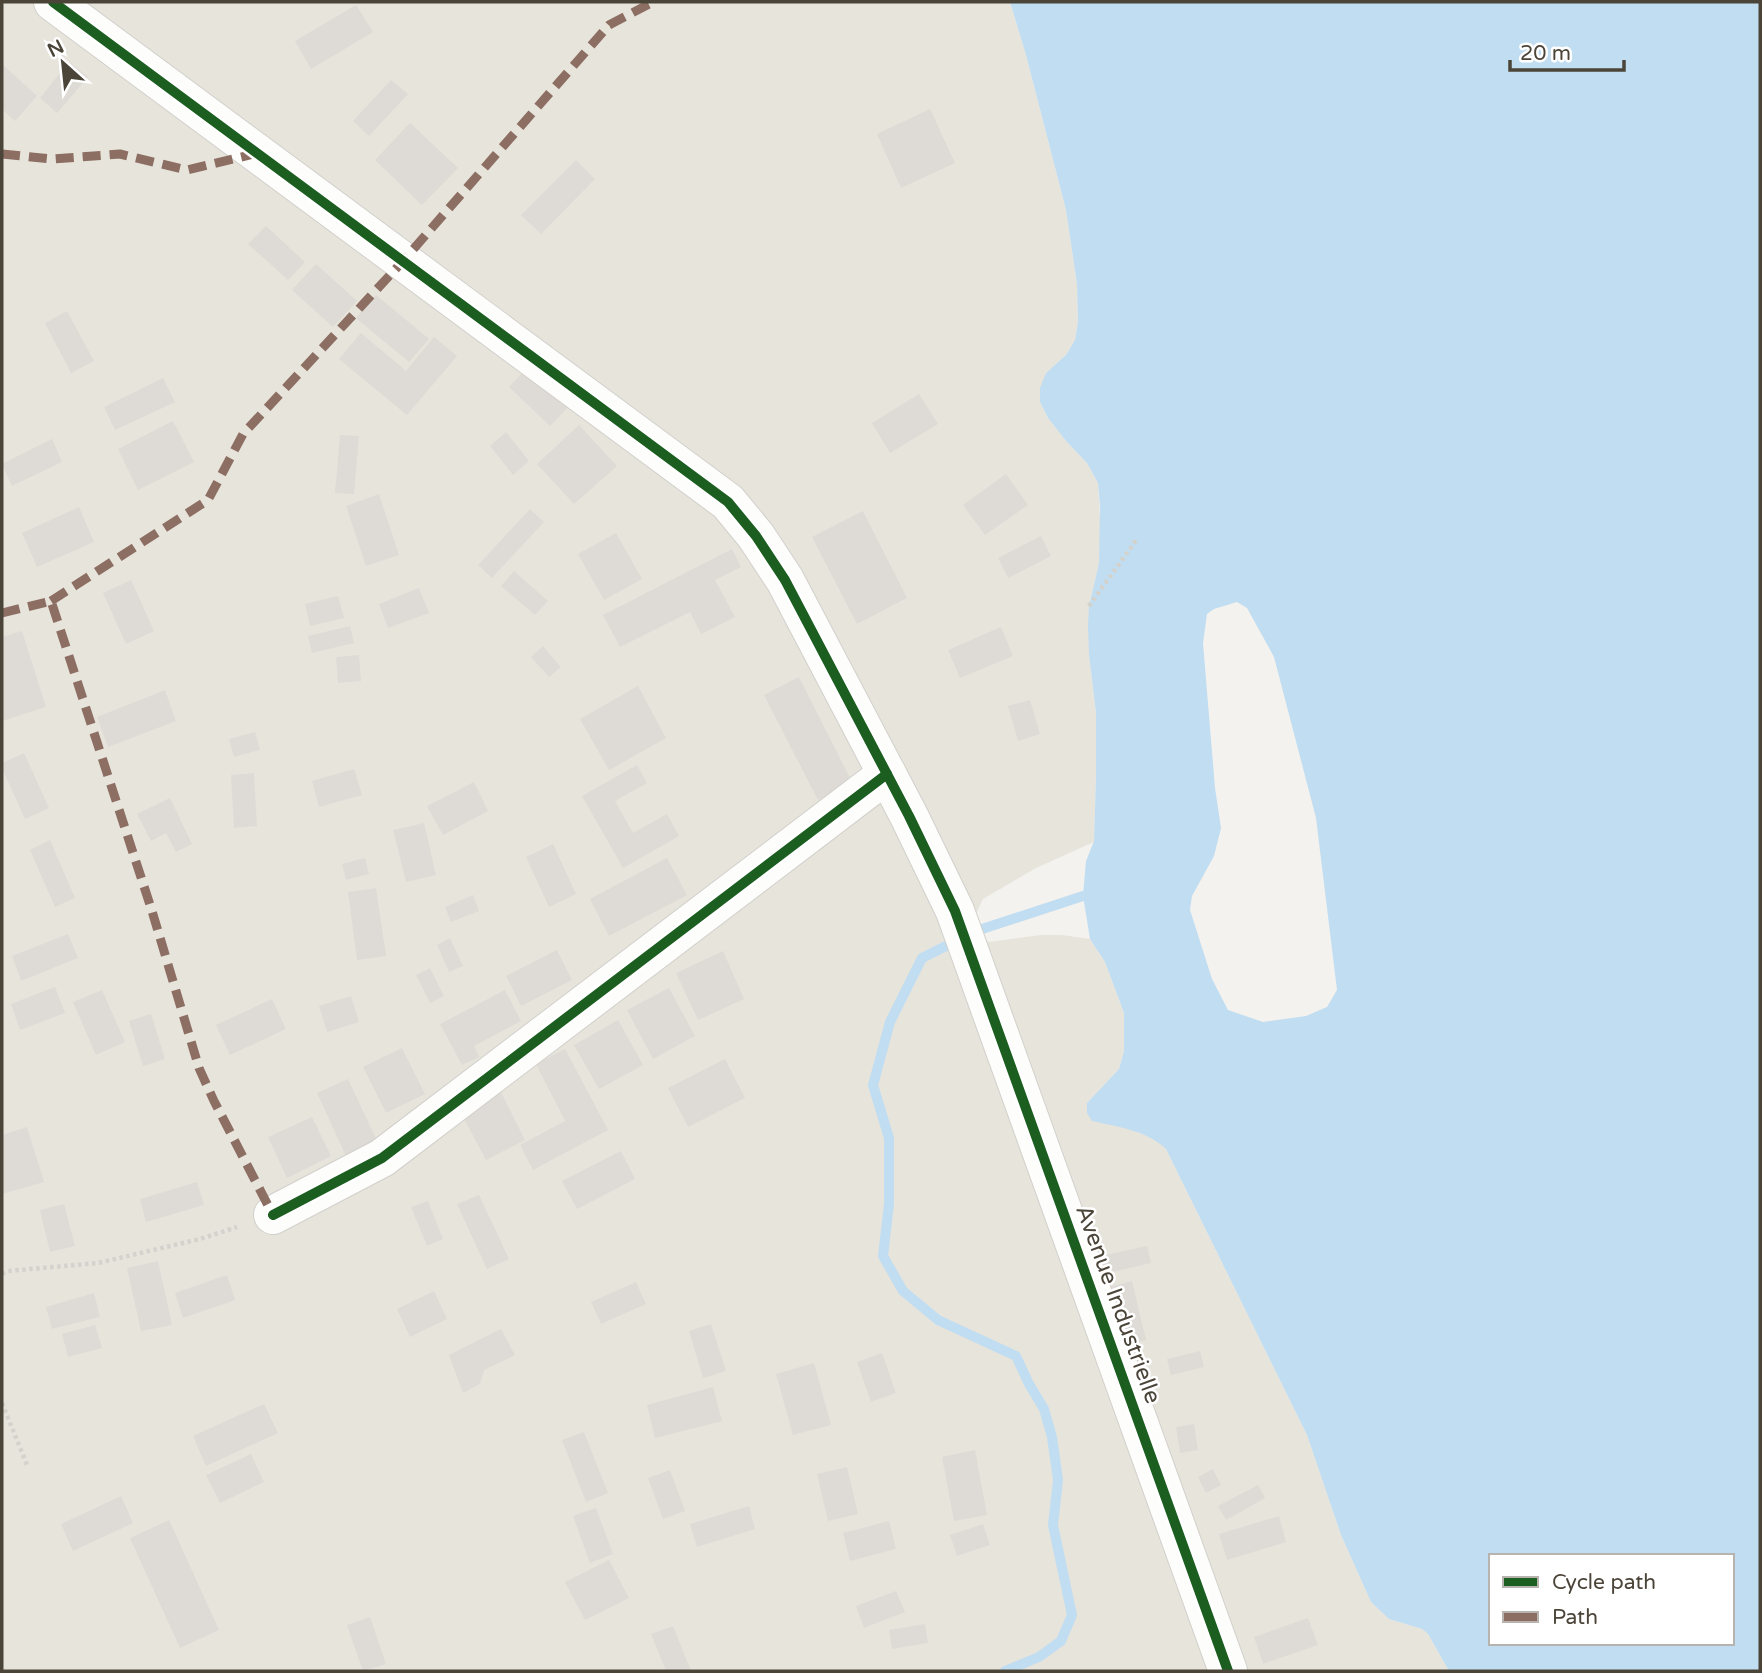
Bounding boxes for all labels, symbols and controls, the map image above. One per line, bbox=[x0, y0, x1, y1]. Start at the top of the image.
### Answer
north arrow bbox=[28, 28, 98, 98]
scale bar bbox=[1510, 28, 1624, 72]
text: N bbox=[44, 35, 68, 62]
text: 20 m bbox=[1520, 41, 1571, 66]
street label: Avenue Industrielle bbox=[1069, 1201, 1167, 1407]
legend bbox=[1489, 1554, 1734, 1645]
text: Cycle path bbox=[1552, 1570, 1656, 1595]
text: Path bbox=[1552, 1605, 1598, 1630]

